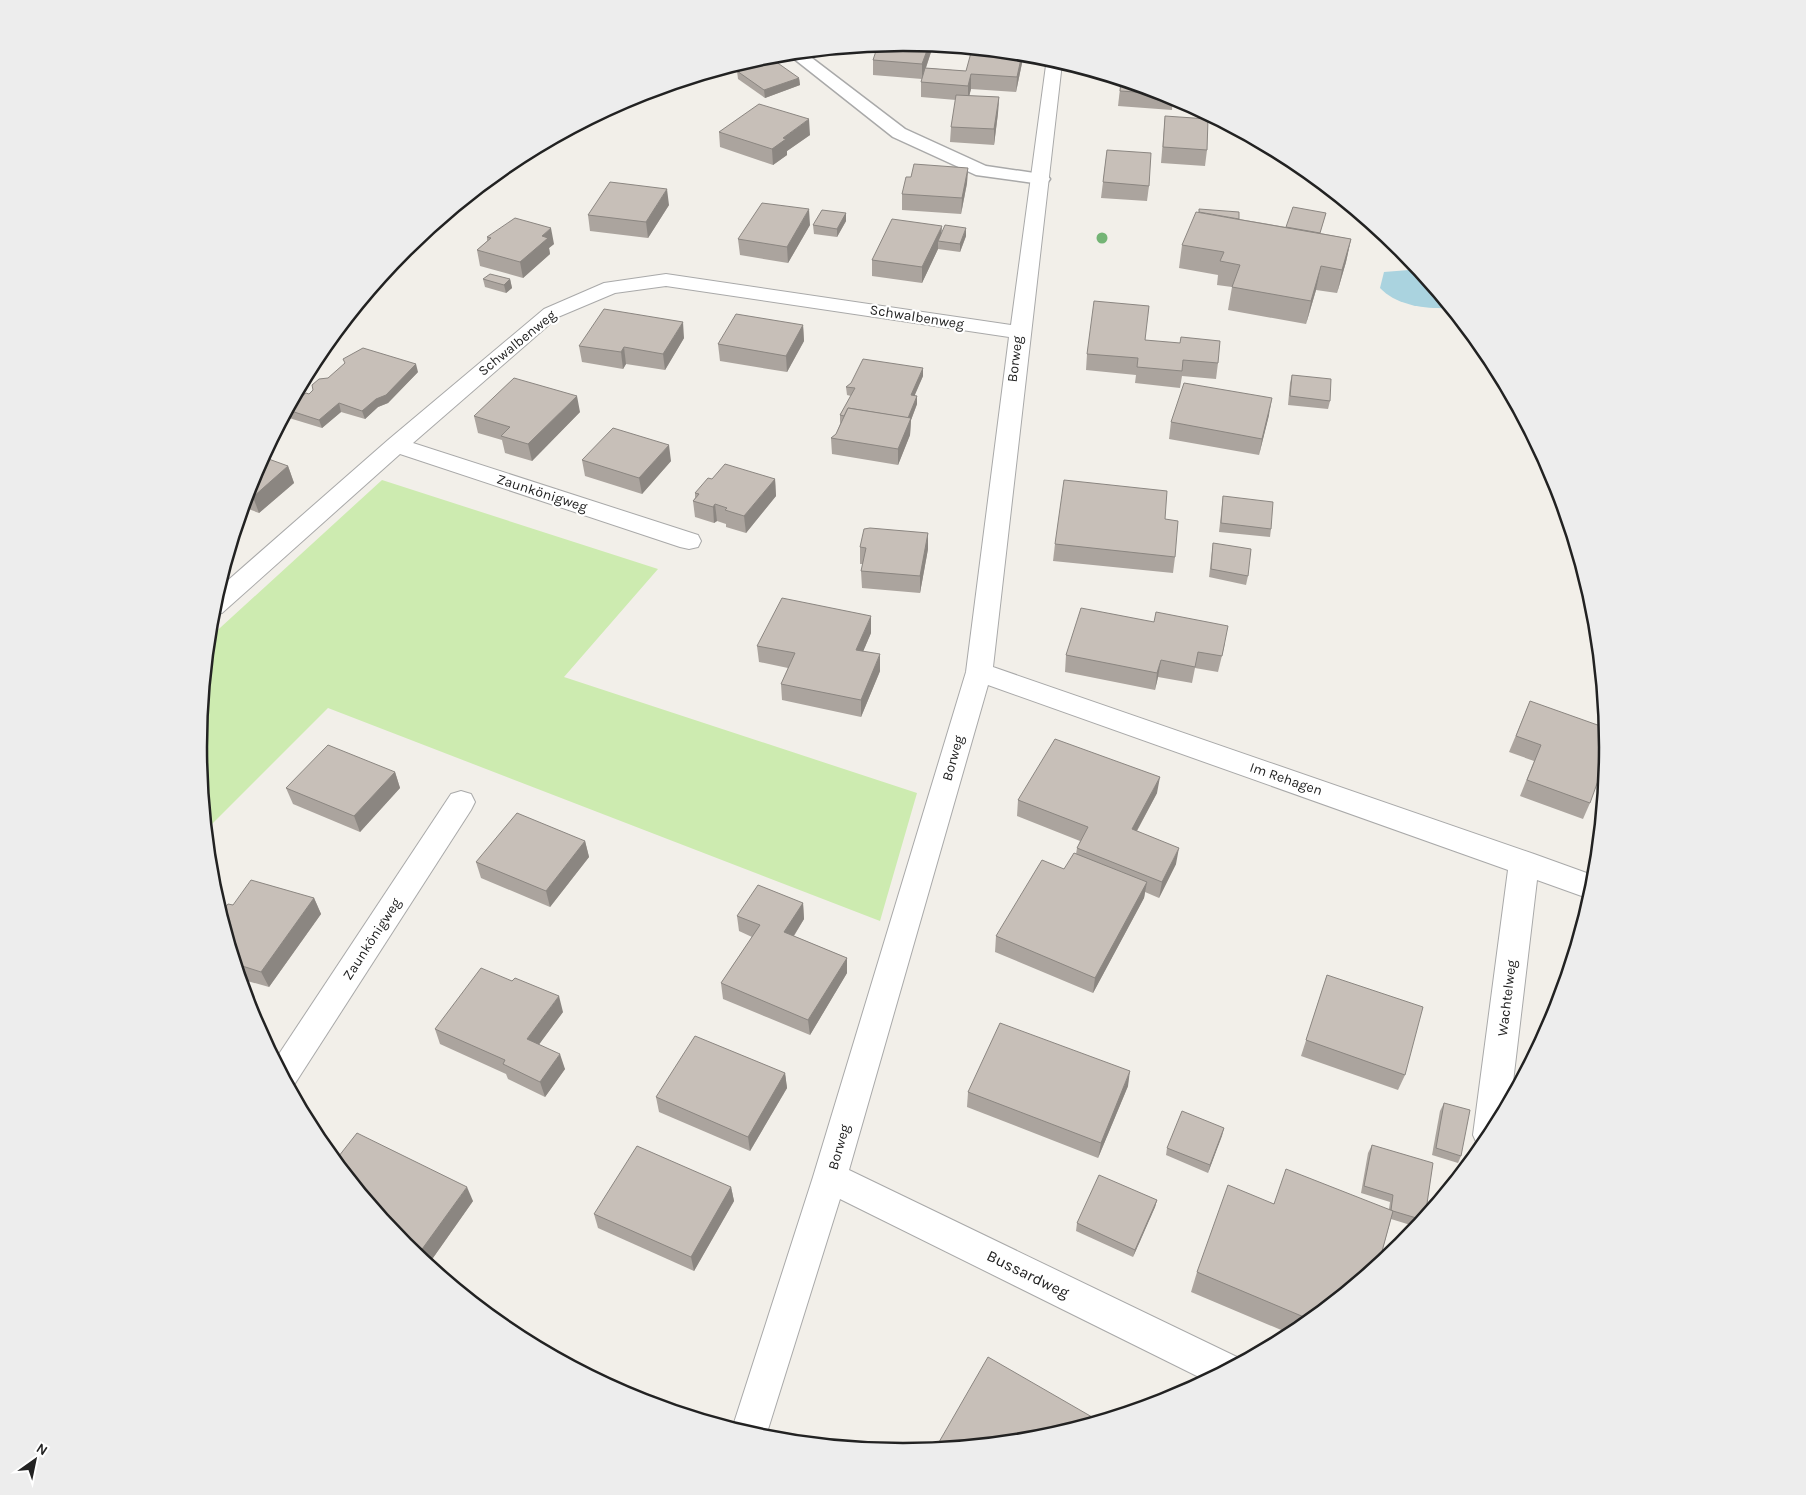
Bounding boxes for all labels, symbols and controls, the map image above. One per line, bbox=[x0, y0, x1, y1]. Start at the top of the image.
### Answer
street label: Schwalbenweg bbox=[869, 301, 965, 333]
street label: Schwalbenweg bbox=[475, 306, 559, 380]
street label: Borweg bbox=[1004, 335, 1026, 383]
street label: Zaunkönigweg bbox=[495, 470, 590, 516]
street label: Borweg bbox=[938, 733, 968, 783]
street label: Im Rehagen bbox=[1247, 759, 1325, 799]
street label: Zaunkönigweg bbox=[339, 895, 405, 983]
street label: Wachtelweg bbox=[1494, 959, 1520, 1037]
street label: Borweg bbox=[824, 1122, 854, 1172]
street label: Bussardweg bbox=[984, 1246, 1072, 1302]
north arrow bbox=[10, 1435, 60, 1485]
text: N bbox=[33, 1440, 51, 1459]

